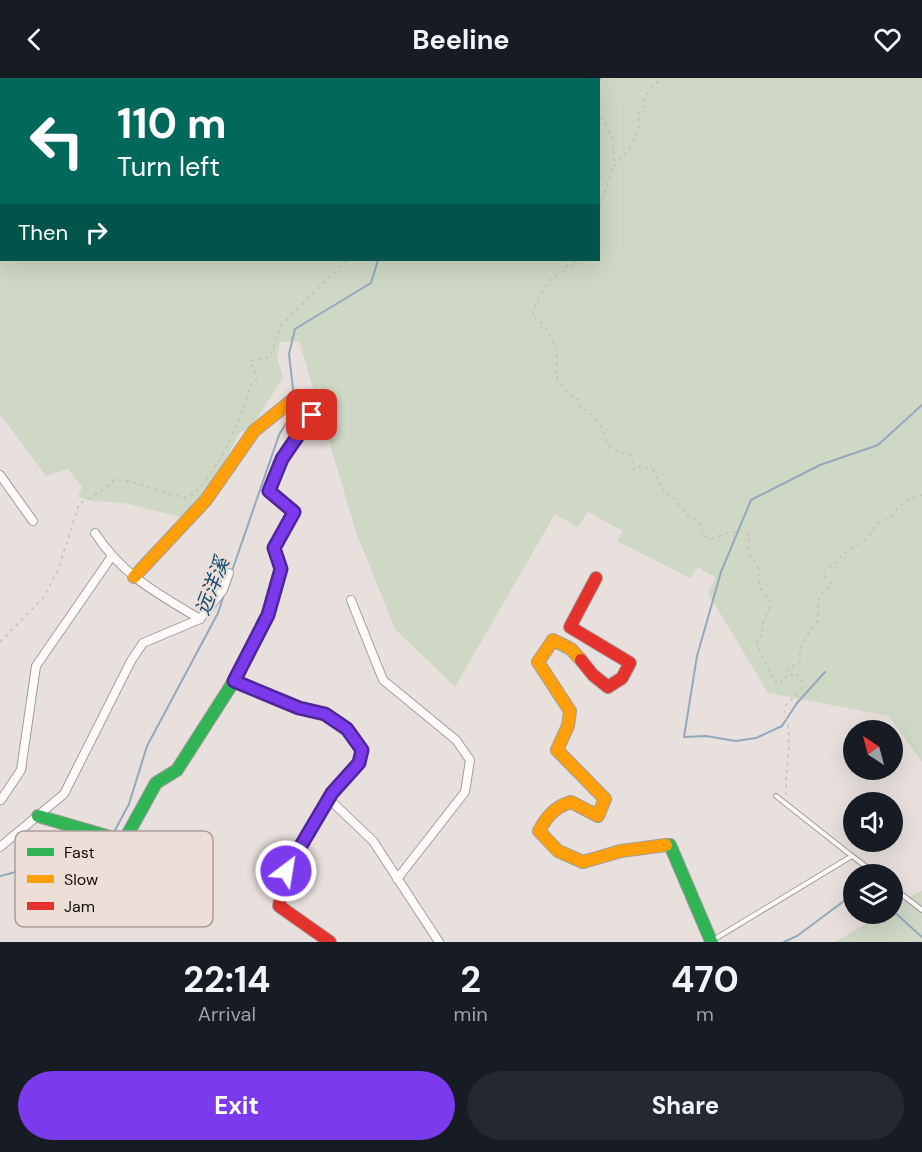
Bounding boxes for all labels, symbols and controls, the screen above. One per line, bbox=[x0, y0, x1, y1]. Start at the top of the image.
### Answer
text: Beeline bbox=[412, 22, 510, 57]
icon: back bbox=[18, 23, 51, 56]
icon: heart bbox=[871, 23, 904, 56]
text: 110 m bbox=[117, 96, 227, 151]
icon: left bbox=[18, 102, 96, 180]
text: Turn left bbox=[117, 149, 220, 184]
icon: right bbox=[80, 216, 113, 249]
text: Then bbox=[18, 218, 68, 247]
pin bbox=[286, 389, 337, 440]
icon: arrive bbox=[295, 398, 328, 431]
water label: 远洋溪 bbox=[189, 551, 236, 619]
north arrow bbox=[843, 720, 903, 780]
map controls bbox=[843, 720, 903, 924]
button: sound bbox=[843, 792, 903, 852]
legend bbox=[15, 831, 213, 927]
position arrow bbox=[254, 839, 318, 903]
text: Fast bbox=[64, 842, 95, 863]
button: layers bbox=[843, 864, 903, 924]
text: Slow bbox=[64, 869, 98, 890]
text: Jam bbox=[64, 896, 95, 917]
text: 22:14 bbox=[183, 956, 270, 1003]
text: 2 bbox=[460, 956, 481, 1003]
text: 470 bbox=[671, 956, 739, 1003]
text: Arrival bbox=[198, 1001, 256, 1027]
text: min bbox=[454, 1001, 488, 1027]
text: m bbox=[696, 1001, 714, 1027]
button: Exit bbox=[18, 1071, 455, 1140]
button: Share bbox=[467, 1071, 904, 1140]

